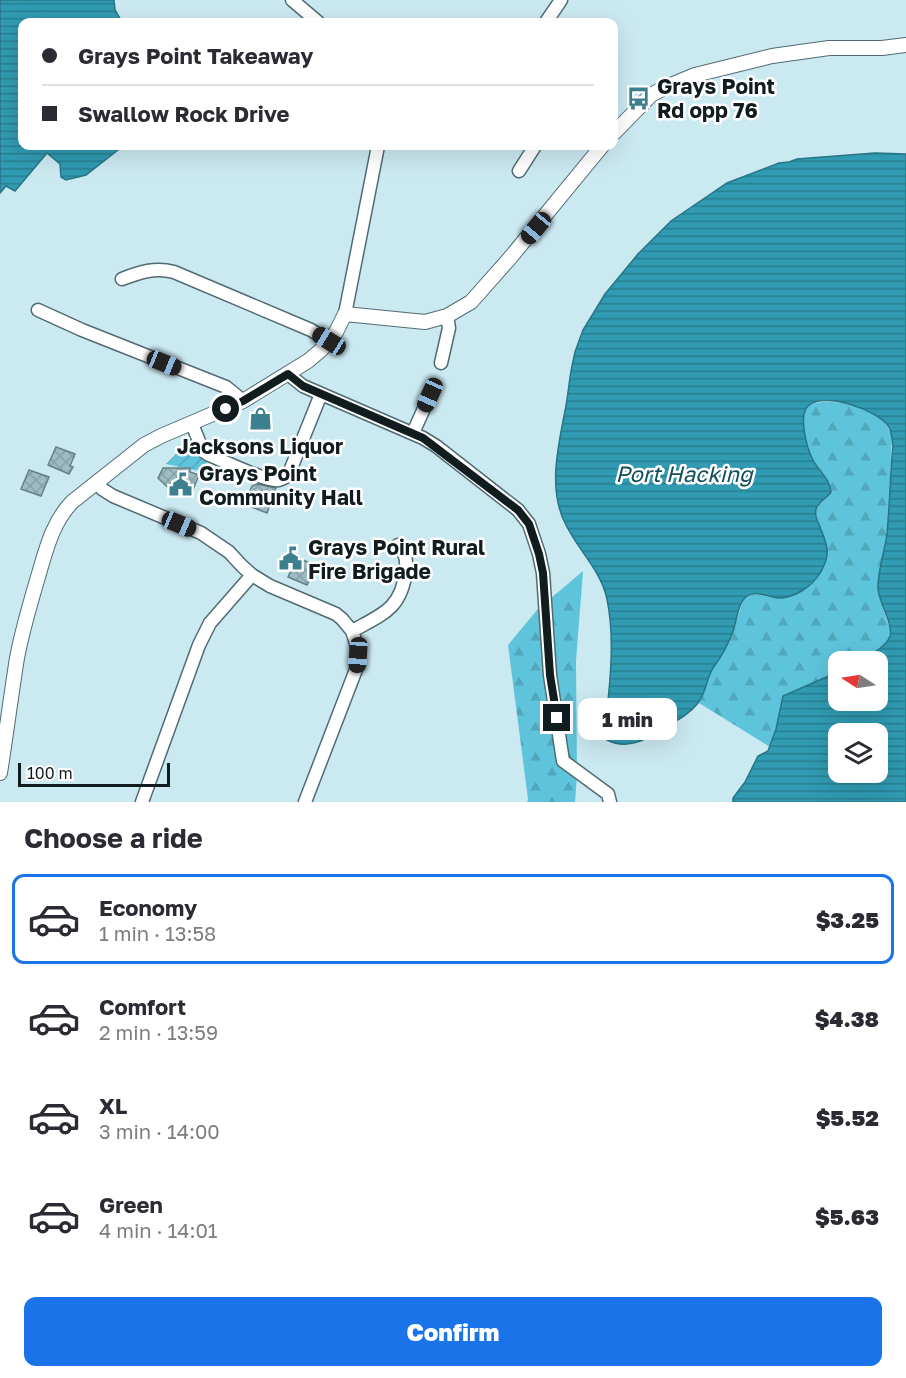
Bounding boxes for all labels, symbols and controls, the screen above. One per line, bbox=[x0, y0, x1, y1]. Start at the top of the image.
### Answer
text: Grays Point Takeaway bbox=[78, 42, 314, 69]
place label: Grays Point Rd opp 76 bbox=[657, 73, 775, 123]
bus stop icon: Grays Point Rd opp 76 bbox=[626, 85, 652, 111]
text: Swallow Rock Drive bbox=[78, 100, 290, 127]
car bbox=[518, 208, 554, 248]
car bbox=[309, 324, 349, 358]
car bbox=[144, 348, 184, 378]
car bbox=[414, 375, 446, 415]
route start bbox=[212, 395, 239, 422]
shop icon: Jacksons Liquor bbox=[247, 405, 273, 431]
place label: Jacksons Liquor bbox=[177, 433, 343, 459]
place label: Grays Point Community Hall bbox=[199, 460, 363, 510]
water label: Port Hacking bbox=[615, 460, 754, 487]
public building icon: Grays Point Community Hall bbox=[168, 472, 194, 498]
car bbox=[159, 509, 199, 539]
place label: Grays Point Rural Fire Brigade bbox=[308, 534, 485, 584]
public building icon: Grays Point Rural Fire Brigade bbox=[277, 546, 303, 572]
car bbox=[348, 636, 368, 674]
north arrow bbox=[828, 651, 888, 711]
map controls bbox=[828, 651, 888, 783]
callout: 1 min bbox=[578, 697, 677, 739]
route end bbox=[543, 704, 570, 731]
text: 1 min bbox=[602, 707, 653, 731]
button: layers bbox=[828, 723, 888, 783]
scale bar bbox=[18, 760, 170, 788]
text: 100 m bbox=[27, 763, 73, 783]
text: Choose a ride bbox=[24, 822, 203, 854]
icon: car bbox=[27, 892, 81, 946]
text: Economy bbox=[99, 894, 197, 921]
text: $3.25 bbox=[816, 906, 879, 933]
text: 1 min · 13:58 bbox=[99, 921, 216, 945]
icon: car bbox=[27, 991, 81, 1045]
text: Comfort bbox=[99, 993, 186, 1020]
text: $4.38 bbox=[815, 1005, 879, 1032]
text: 2 min · 13:59 bbox=[99, 1020, 218, 1044]
icon: car bbox=[27, 1090, 81, 1144]
text: XL bbox=[99, 1092, 127, 1119]
text: $5.52 bbox=[816, 1104, 879, 1131]
text: 3 min · 14:00 bbox=[99, 1119, 220, 1143]
icon: car bbox=[27, 1189, 81, 1243]
text: Green bbox=[99, 1191, 163, 1218]
text: $5.63 bbox=[815, 1203, 879, 1230]
text: 4 min · 14:01 bbox=[99, 1218, 218, 1242]
button: Confirm bbox=[24, 1297, 882, 1366]

